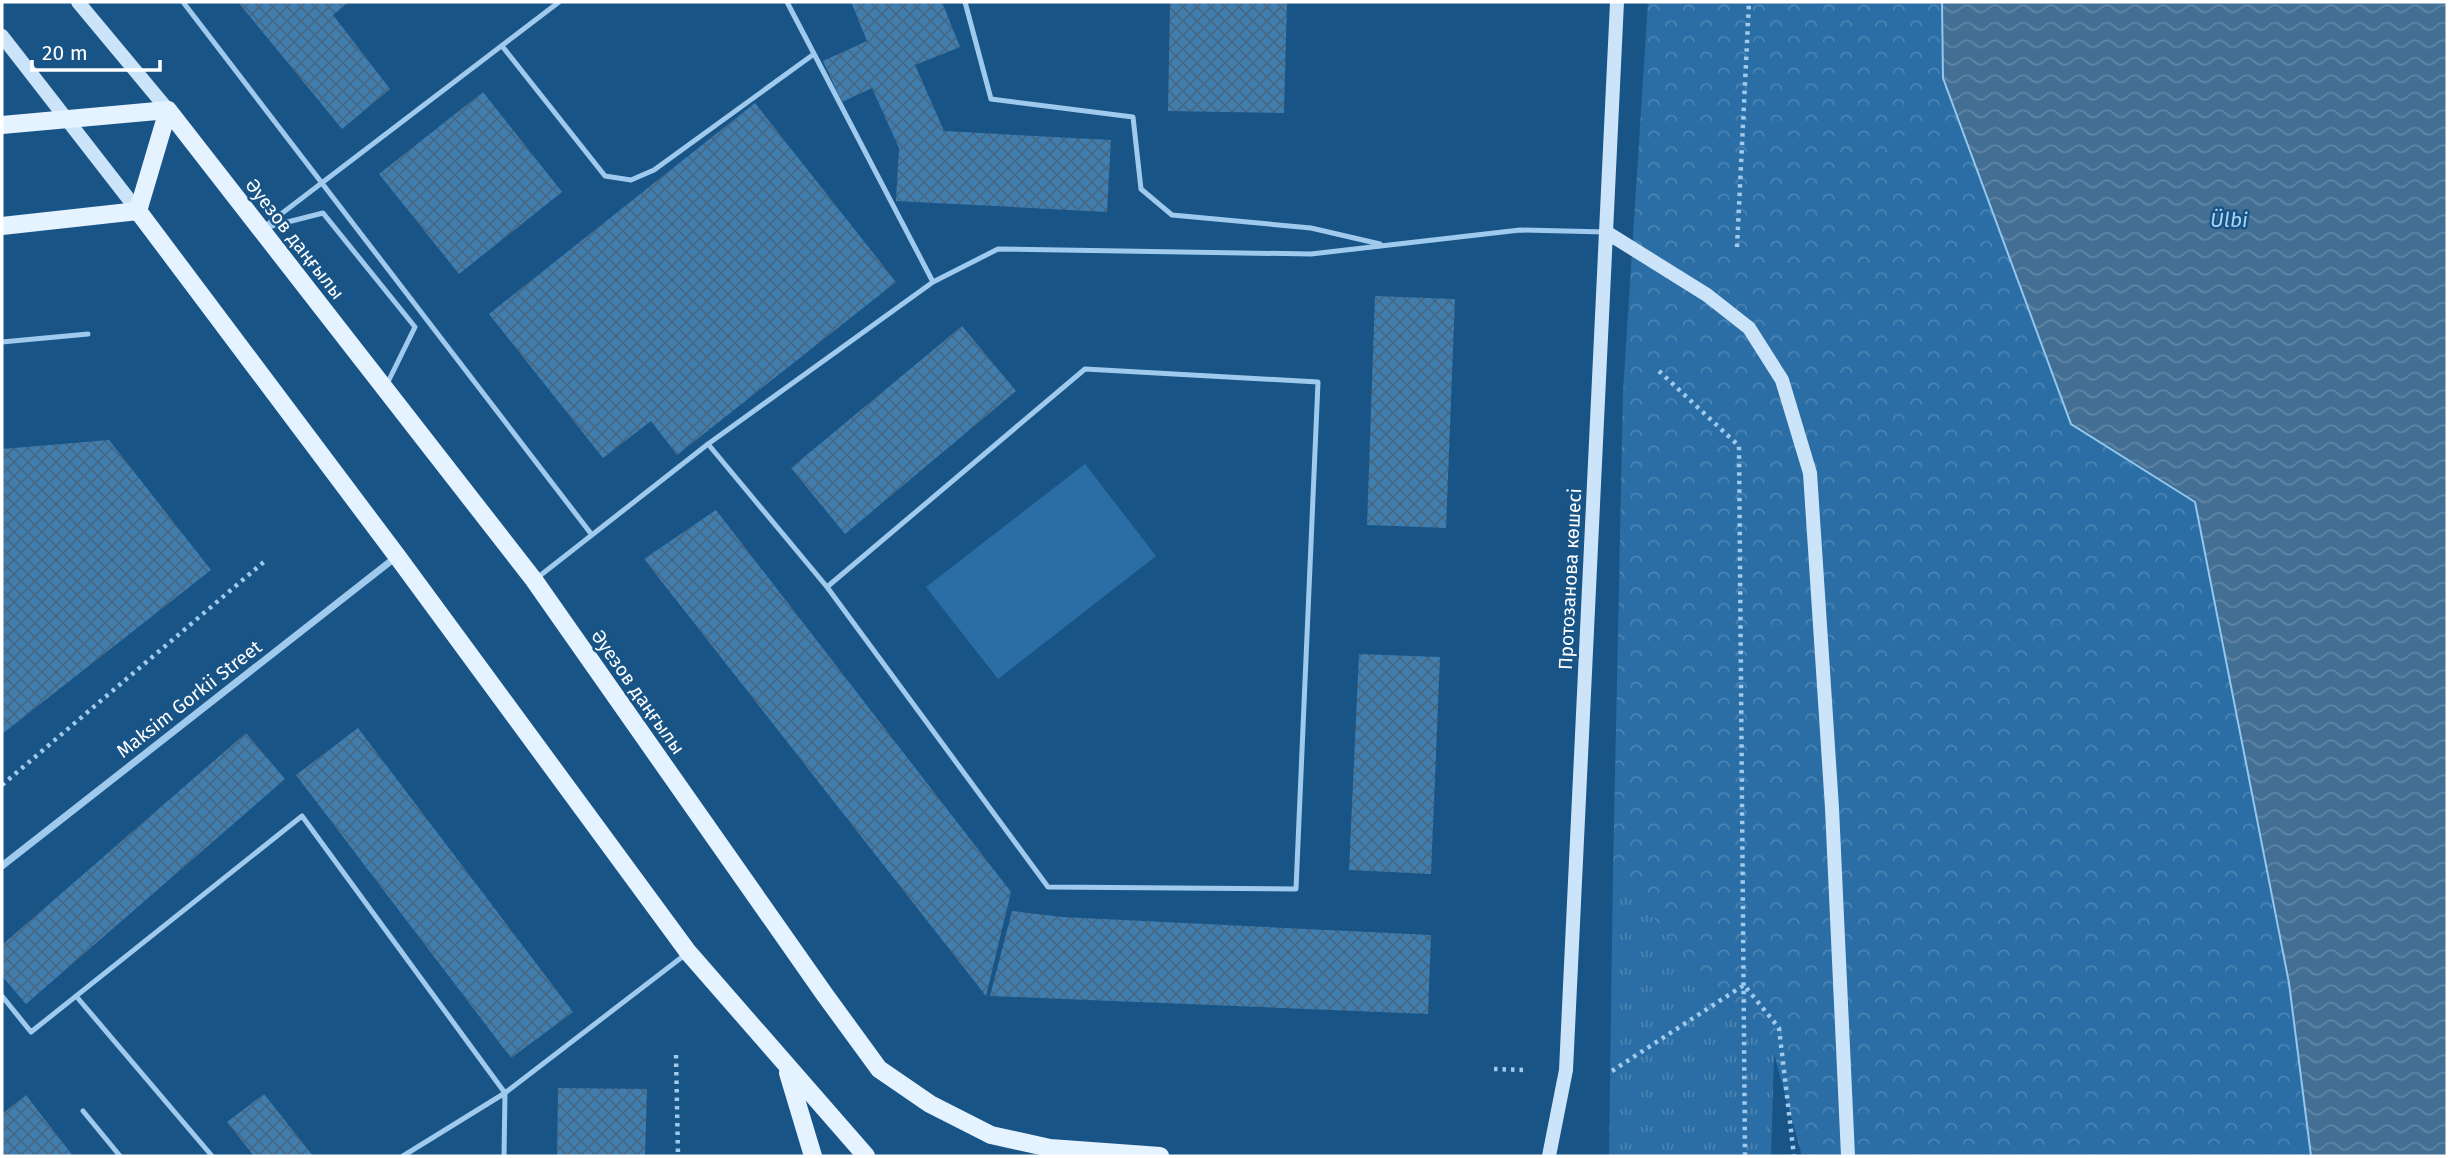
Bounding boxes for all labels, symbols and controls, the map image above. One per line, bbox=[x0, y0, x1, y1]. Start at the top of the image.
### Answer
scale bar bbox=[32, 28, 159, 72]
text: 20 m bbox=[42, 40, 88, 66]
street label: Әуезов даңғылы bbox=[241, 174, 349, 304]
water label: Ülbi bbox=[2210, 207, 2248, 233]
street label: Протозанова көшесі bbox=[1554, 487, 1586, 671]
street label: Әуезов даңғылы bbox=[586, 625, 690, 759]
street label: Maksim Gorkii Street bbox=[112, 635, 266, 763]

